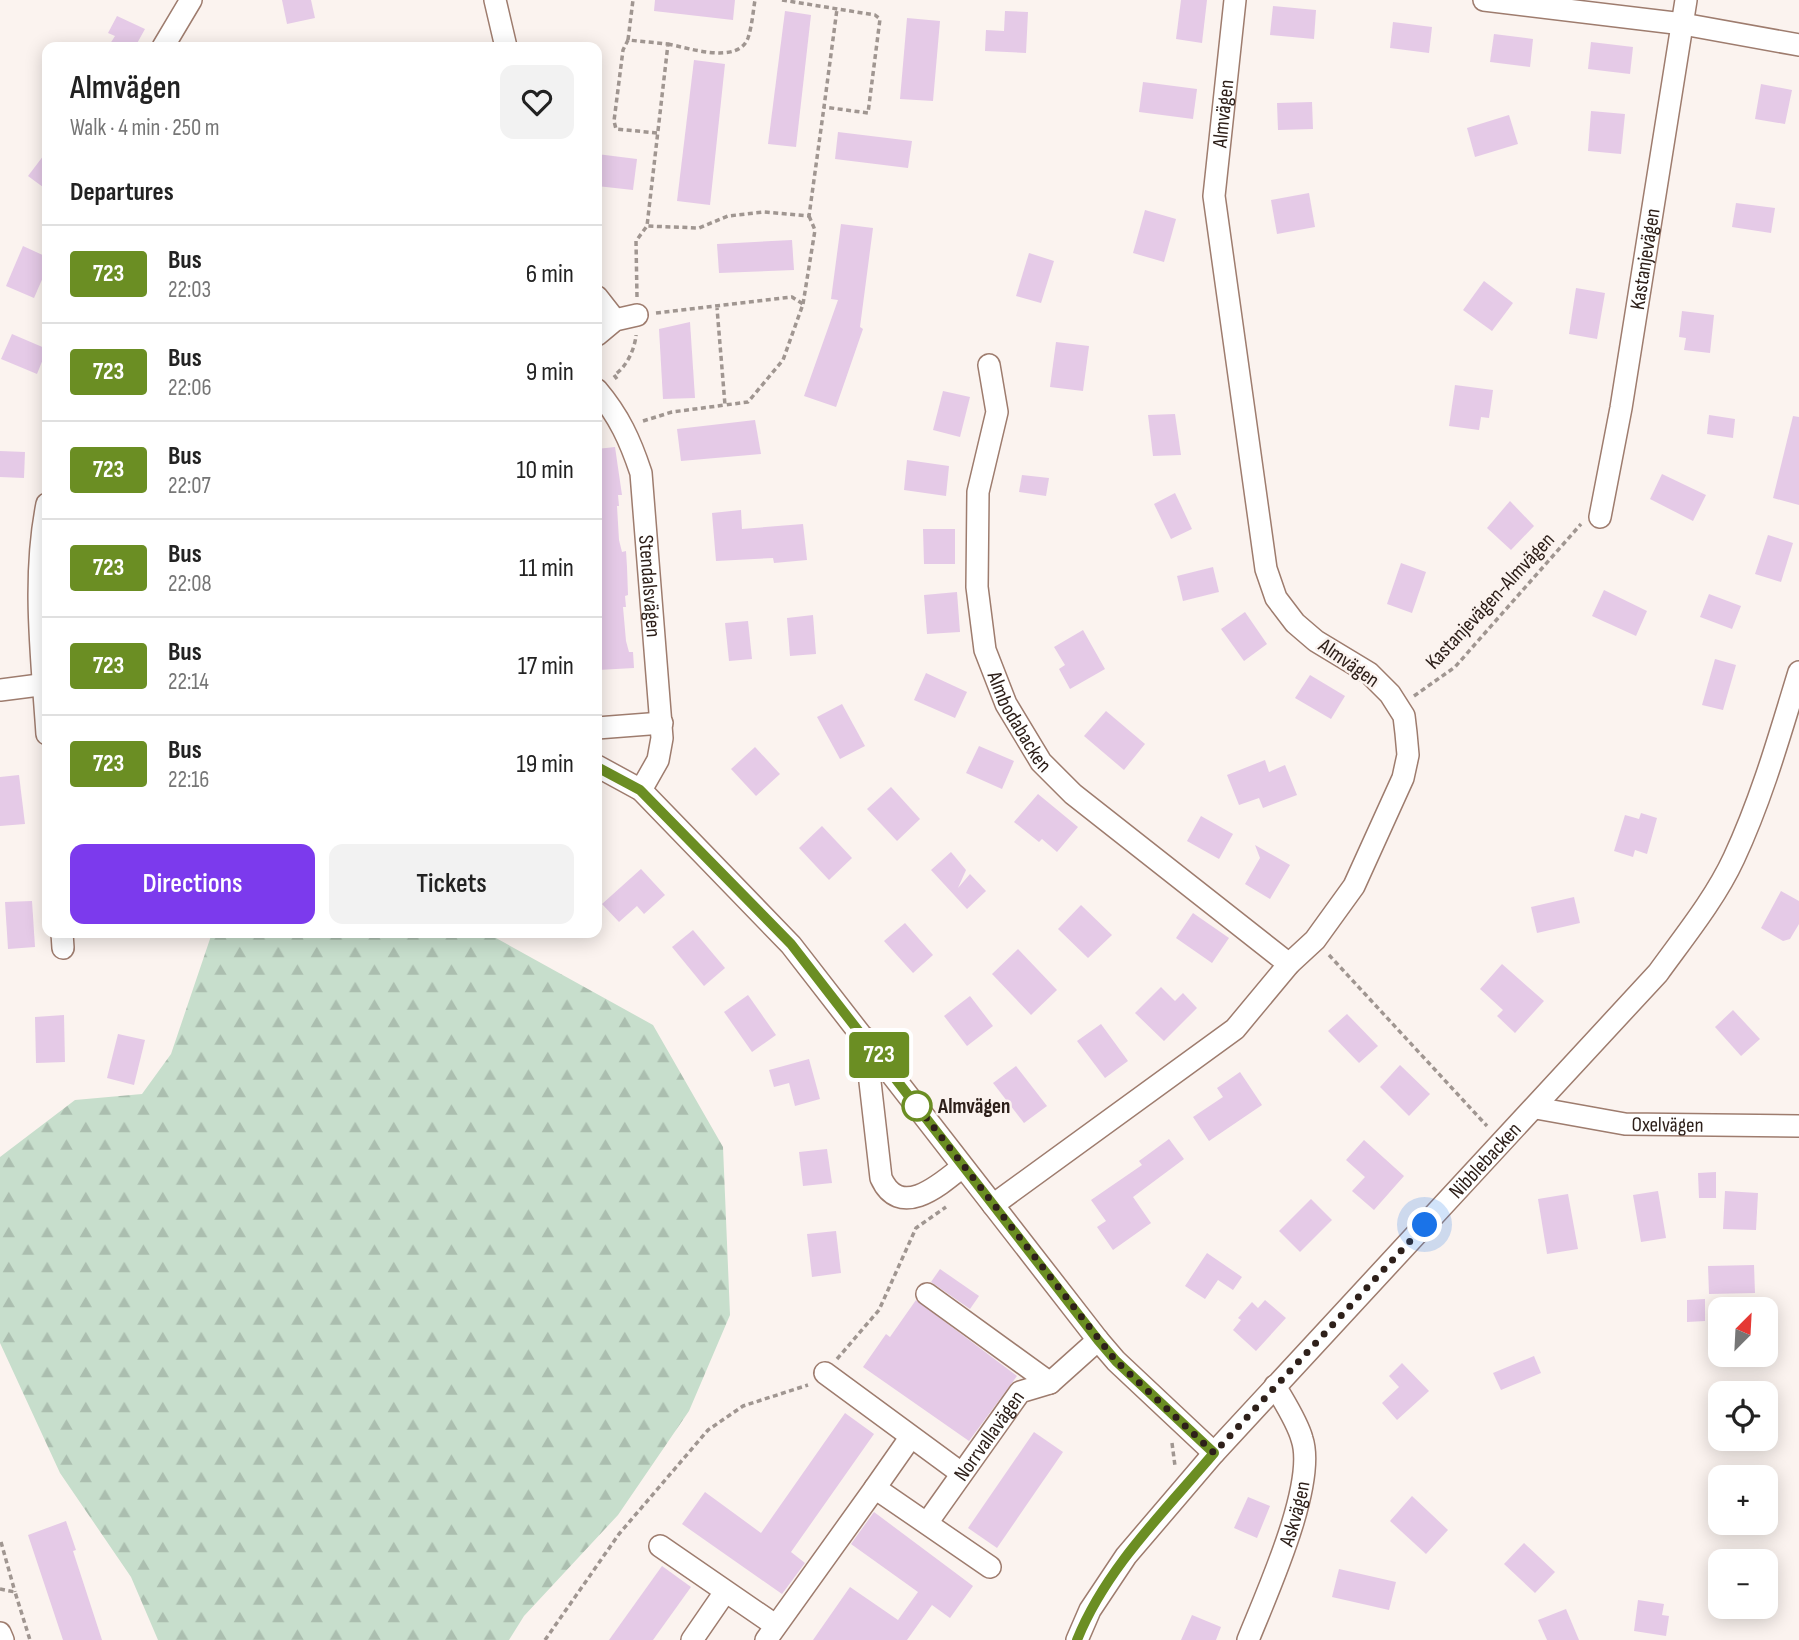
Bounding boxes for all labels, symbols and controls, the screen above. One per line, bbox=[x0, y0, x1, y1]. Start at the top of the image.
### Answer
button: heart bbox=[500, 65, 574, 139]
text: Almvägen bbox=[70, 68, 181, 108]
street label: Almvägen bbox=[1207, 78, 1239, 150]
text: Walk · 4 min · 250 m bbox=[70, 114, 220, 142]
text: Departures bbox=[70, 177, 174, 208]
street label: Kastanjevägen bbox=[1624, 206, 1665, 311]
text: Bus bbox=[168, 245, 202, 276]
text: 723 bbox=[93, 259, 124, 288]
text: 6 min bbox=[526, 259, 574, 290]
text: 22:03 bbox=[168, 276, 211, 304]
text: Bus bbox=[168, 343, 202, 374]
text: 723 bbox=[93, 357, 124, 386]
text: 9 min bbox=[526, 357, 574, 388]
text: 22:06 bbox=[168, 374, 212, 402]
text: Bus bbox=[168, 441, 202, 472]
text: 723 bbox=[93, 455, 124, 484]
text: 10 min bbox=[517, 455, 574, 486]
text: 22:07 bbox=[168, 472, 211, 500]
street label: Kastanjevägen-Almvägen bbox=[1420, 528, 1560, 674]
street label: Stendalsvägen bbox=[633, 534, 666, 638]
text: Bus bbox=[168, 539, 202, 570]
text: 723 bbox=[93, 553, 124, 582]
text: 11 min bbox=[519, 553, 574, 584]
text: 22:08 bbox=[168, 570, 212, 598]
street label: Almvägen bbox=[1313, 633, 1384, 693]
text: Bus bbox=[168, 637, 202, 668]
text: 723 bbox=[93, 651, 124, 680]
text: 17 min bbox=[518, 651, 574, 682]
street label: Almbodabacken bbox=[982, 667, 1057, 778]
text: 22:14 bbox=[168, 668, 209, 696]
text: Bus bbox=[168, 735, 202, 766]
text: 723 bbox=[93, 749, 124, 778]
text: 19 min bbox=[517, 749, 574, 780]
text: 22:16 bbox=[168, 766, 209, 794]
button: Directions bbox=[70, 844, 315, 924]
button: Tickets bbox=[329, 844, 574, 924]
line badge: 723 bbox=[839, 1032, 919, 1078]
text: 723 bbox=[863, 1040, 895, 1069]
marker: Almvägen bbox=[902, 1091, 932, 1121]
place label: Almvägen bbox=[937, 1094, 1010, 1119]
street label: Oxelvägen bbox=[1631, 1112, 1704, 1137]
street label: Nibblebacken bbox=[1444, 1117, 1526, 1203]
your location bbox=[1407, 1207, 1442, 1242]
north arrow bbox=[1708, 1297, 1778, 1367]
map controls bbox=[1708, 1297, 1778, 1619]
button: locate bbox=[1708, 1381, 1778, 1451]
street label: Norrvallavägen bbox=[948, 1386, 1030, 1486]
button: + bbox=[1708, 1465, 1778, 1535]
street label: Askvägen bbox=[1273, 1479, 1315, 1550]
button: − bbox=[1708, 1549, 1778, 1619]

